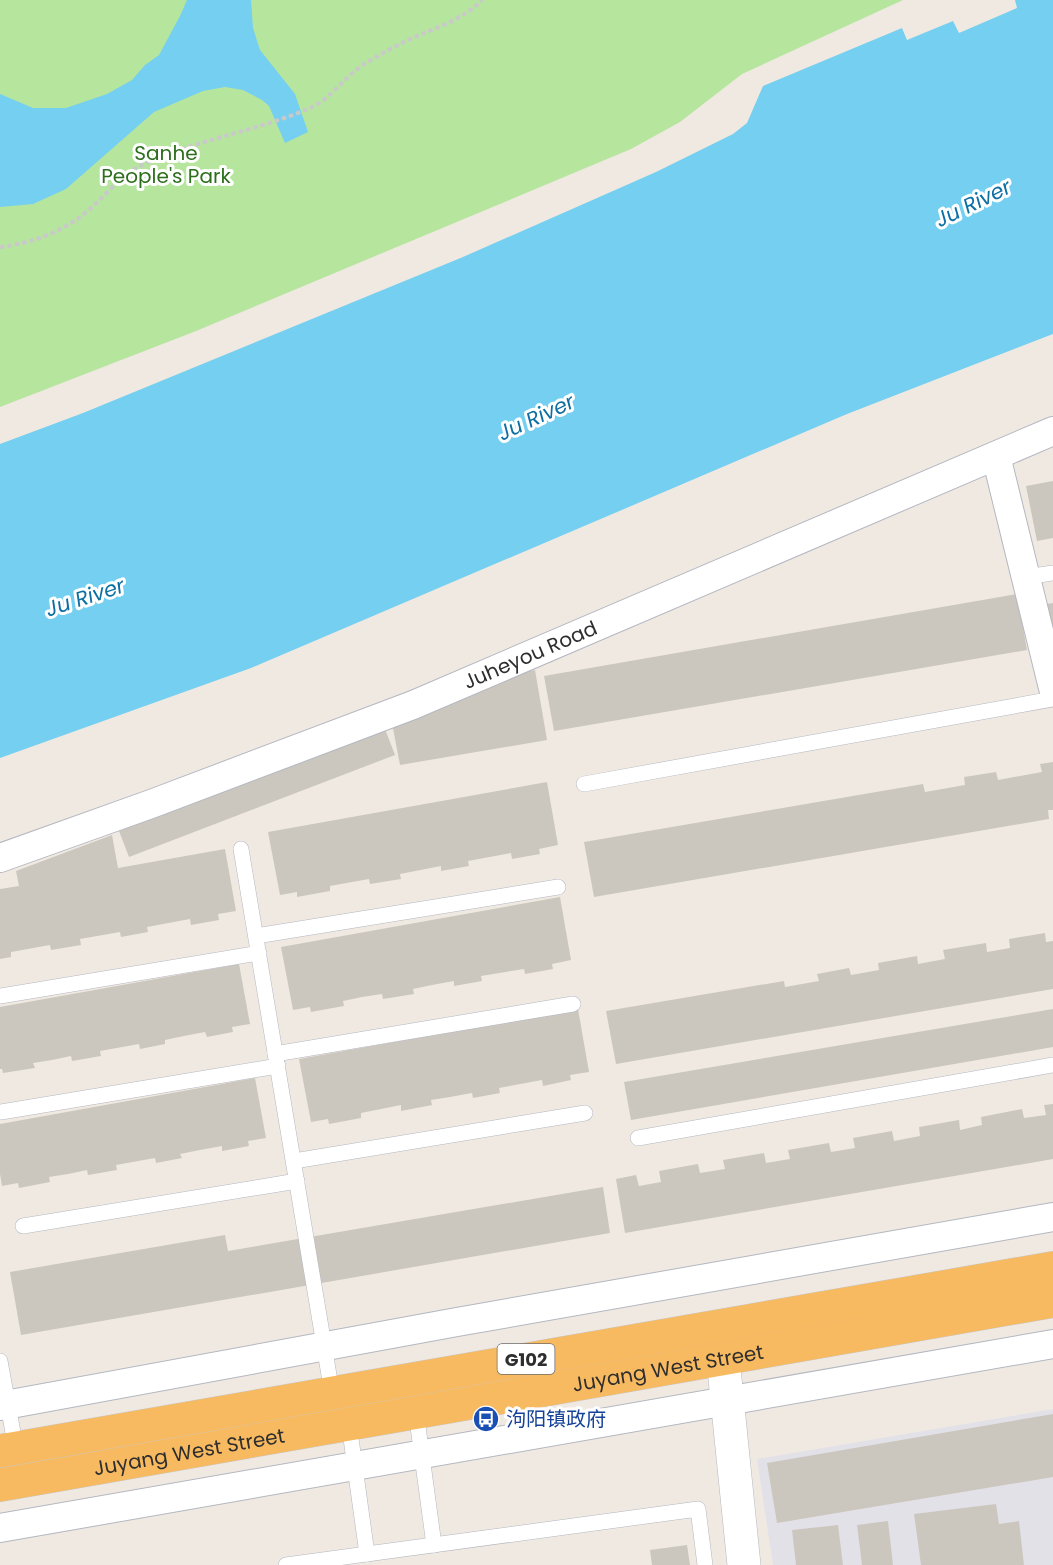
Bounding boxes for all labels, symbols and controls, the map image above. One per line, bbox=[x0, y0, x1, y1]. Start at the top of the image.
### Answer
park label: Sanhe People's Park bbox=[101, 139, 231, 190]
water label: Ju River bbox=[930, 172, 1017, 234]
water label: Ju River bbox=[493, 386, 580, 447]
water label: Ju River bbox=[42, 570, 129, 623]
street label: Juheyou Road bbox=[459, 614, 601, 696]
street label: Juyang West Street bbox=[570, 1338, 766, 1399]
road number: G102 bbox=[498, 1344, 554, 1374]
bus stop icon: 泃阳镇政府 bbox=[471, 1404, 501, 1434]
place label: 泃阳镇政府 bbox=[506, 1405, 606, 1433]
street label: Juyang West Street bbox=[91, 1422, 287, 1482]

